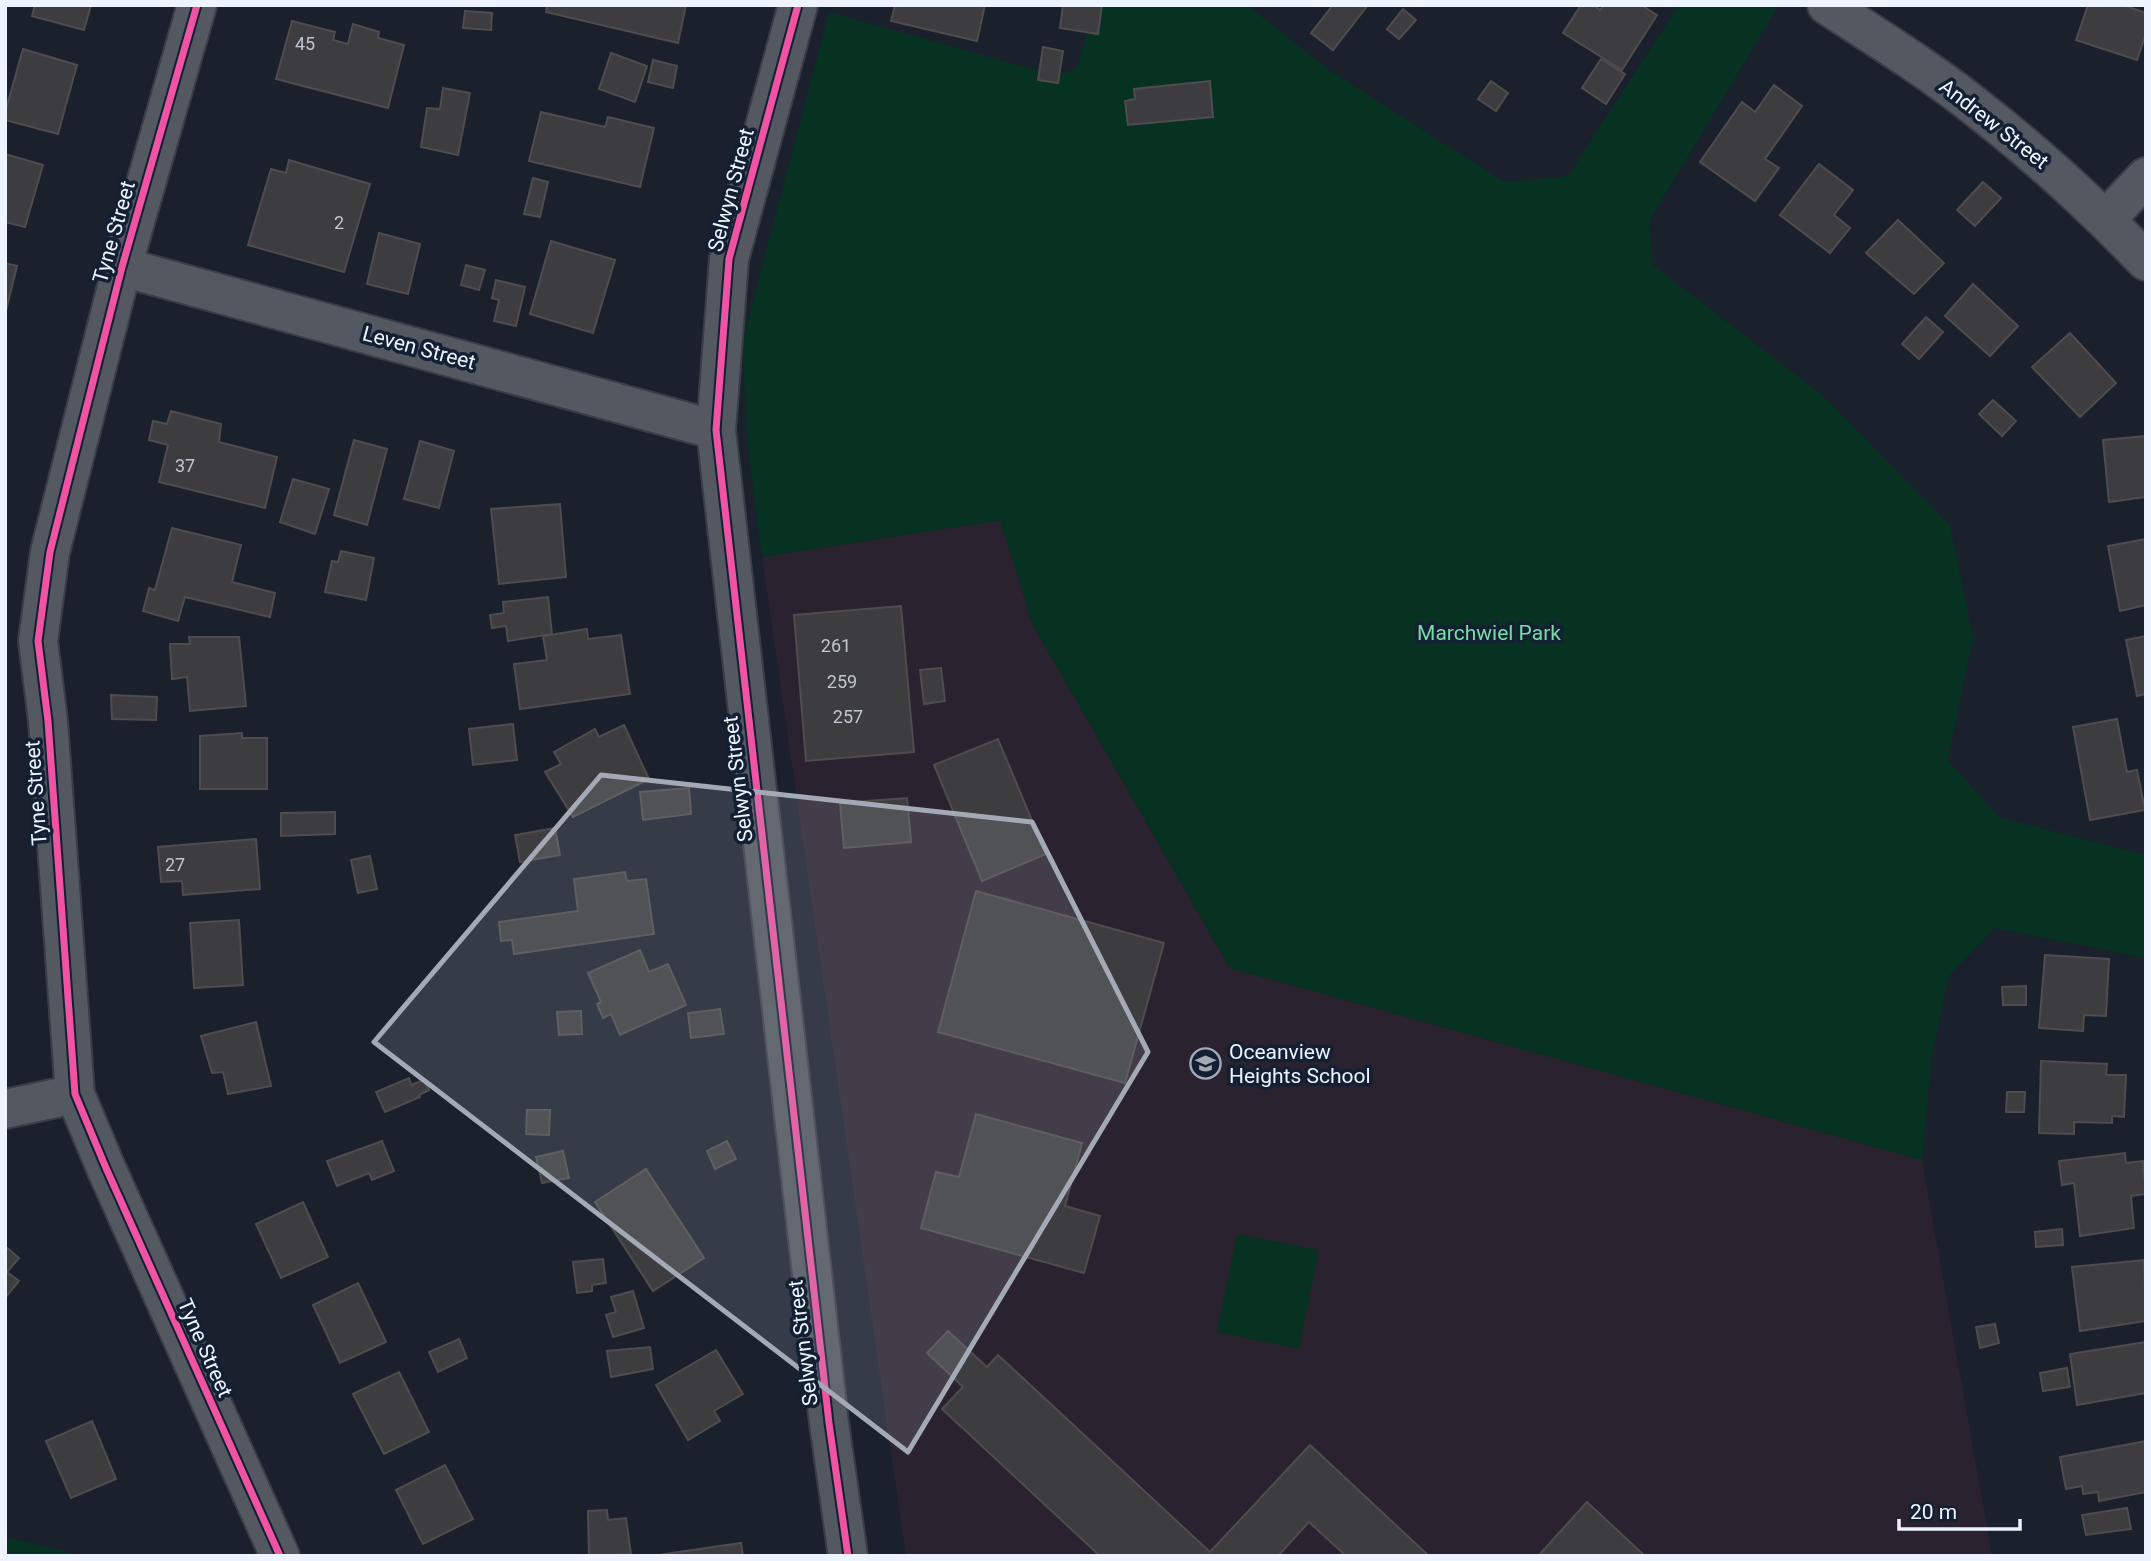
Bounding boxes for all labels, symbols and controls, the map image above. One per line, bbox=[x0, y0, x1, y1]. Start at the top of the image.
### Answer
house number: 45 bbox=[295, 33, 315, 54]
street label: Andrew Street bbox=[1935, 74, 2053, 174]
street label: Selwyn Street bbox=[703, 126, 759, 254]
street label: Tyne Street bbox=[88, 178, 140, 286]
house number: 2 bbox=[334, 212, 344, 233]
street label: Leven Street bbox=[360, 321, 478, 375]
house number: 37 bbox=[175, 455, 195, 476]
park label: Marchwiel Park bbox=[1417, 621, 1561, 645]
house number: 261 bbox=[821, 635, 851, 656]
house number: 259 bbox=[827, 671, 857, 692]
house number: 257 bbox=[833, 706, 863, 727]
street label: Selwyn Street bbox=[718, 715, 758, 843]
street label: Tyne Street bbox=[20, 740, 52, 846]
house number: 27 bbox=[165, 854, 185, 875]
place label: Oceanview Heights School bbox=[1229, 1040, 1371, 1088]
school or university icon: Oceanview Heights School bbox=[1189, 1047, 1223, 1081]
street label: Selwyn Street bbox=[783, 1279, 823, 1407]
street label: Tyne Street bbox=[173, 1295, 237, 1401]
scale bar bbox=[1899, 1488, 2020, 1532]
text: 20 m bbox=[1910, 1500, 1957, 1524]

